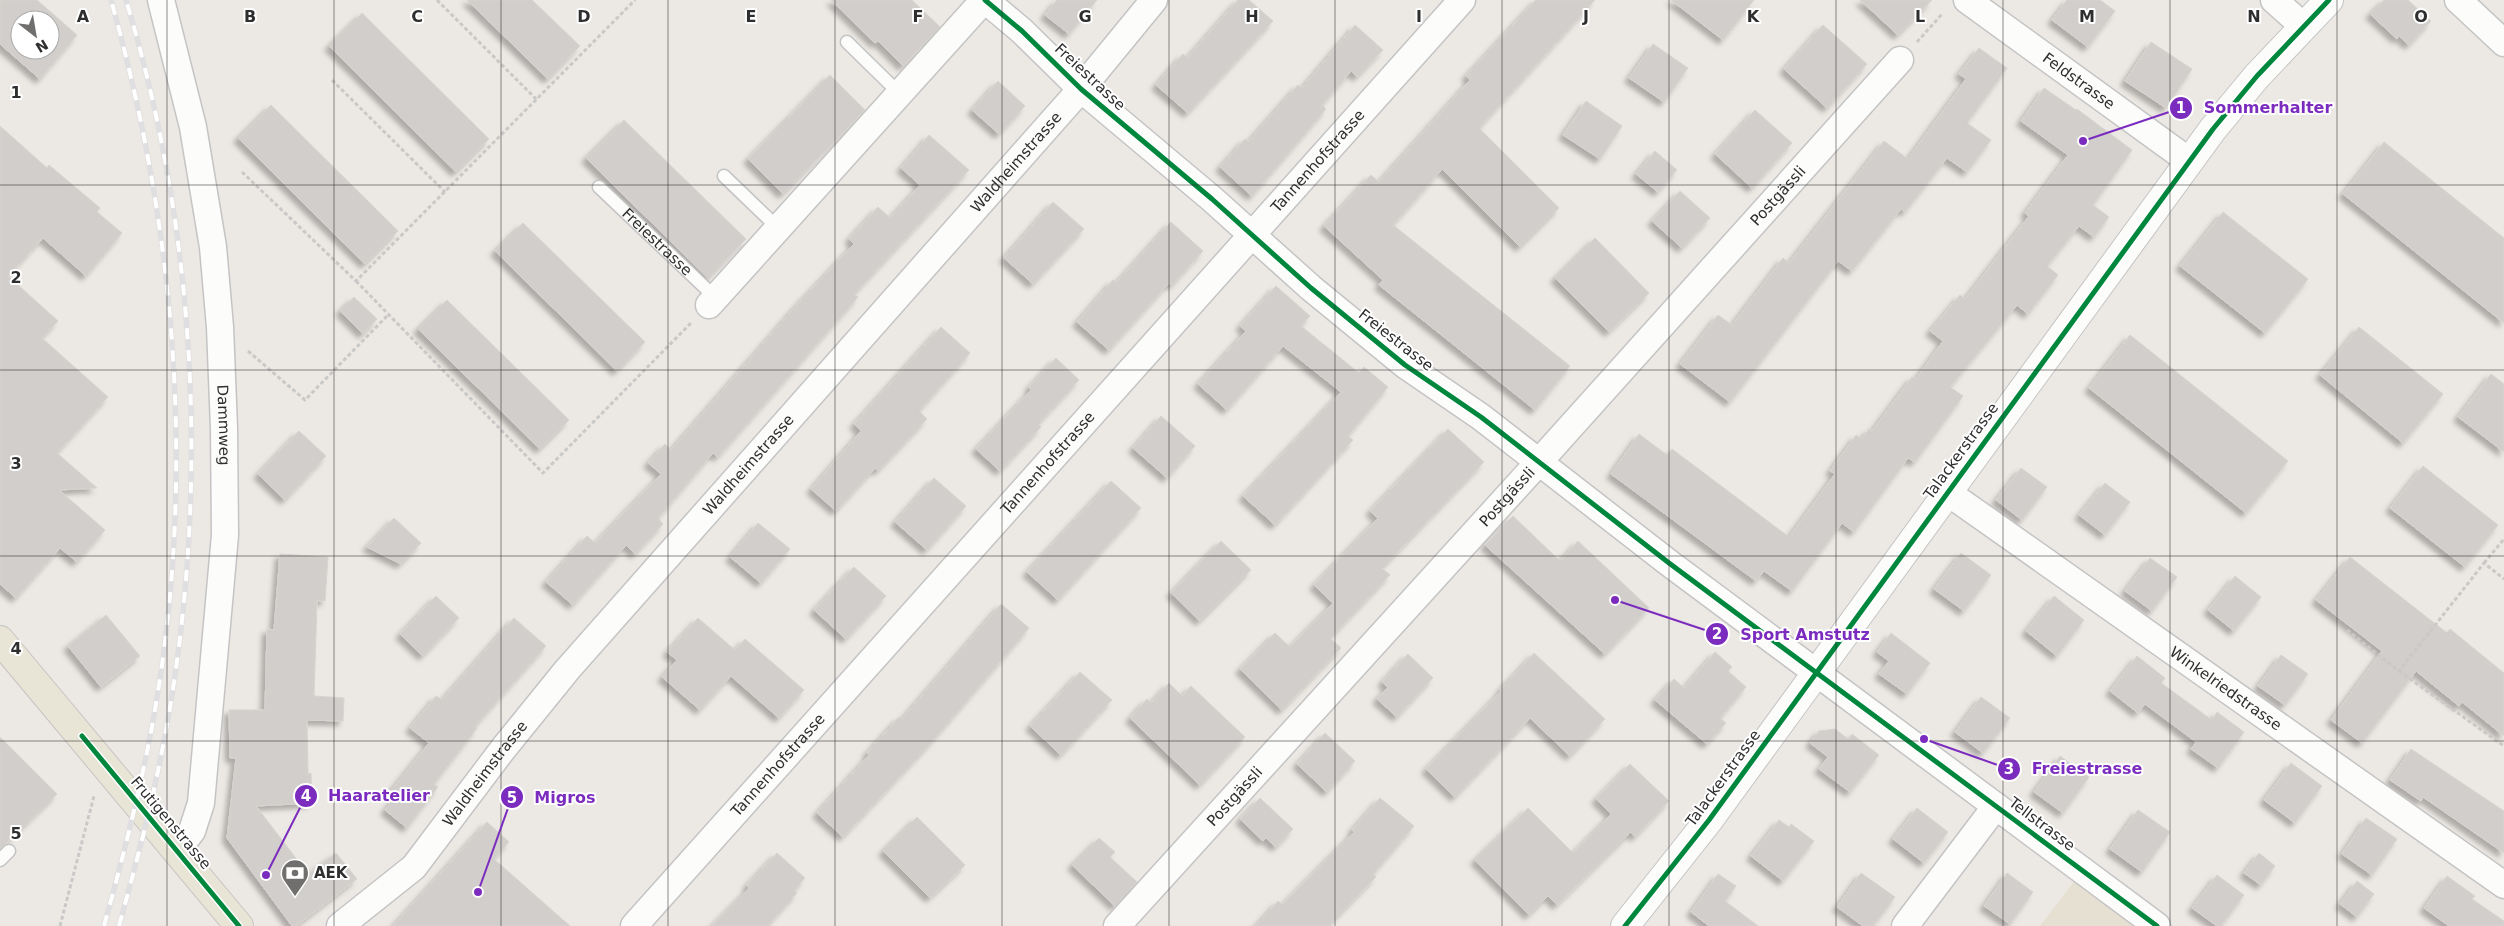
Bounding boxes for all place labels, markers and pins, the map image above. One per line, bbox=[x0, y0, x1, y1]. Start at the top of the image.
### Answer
callout: Sommerhalter bbox=[2169, 92, 2343, 123]
callout: Sport Amstutz bbox=[1705, 618, 1880, 649]
callout: Freiestrasse bbox=[1996, 753, 2152, 784]
callout: Haaratelier bbox=[294, 780, 440, 811]
callout: Migros bbox=[499, 782, 606, 813]
bank icon: AEK bbox=[280, 858, 310, 897]
place label: AEK bbox=[314, 864, 349, 882]

